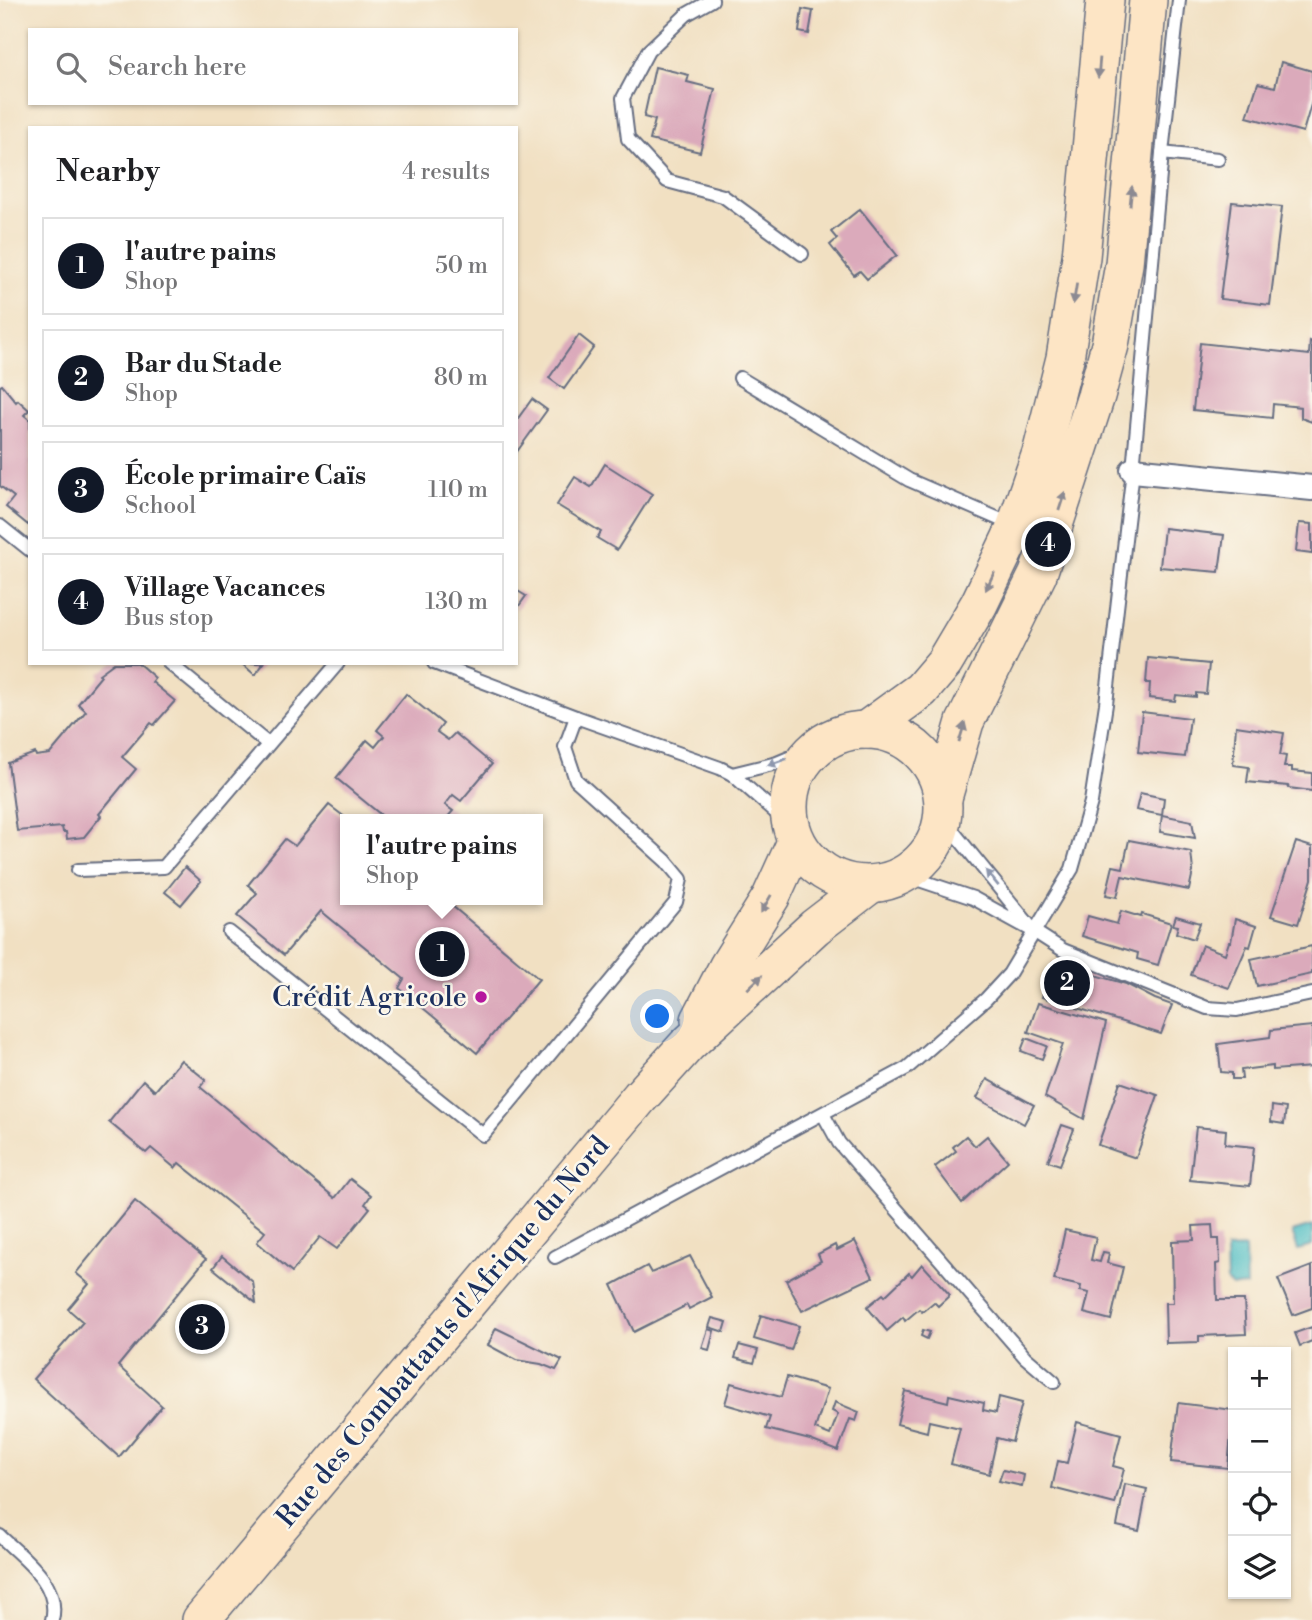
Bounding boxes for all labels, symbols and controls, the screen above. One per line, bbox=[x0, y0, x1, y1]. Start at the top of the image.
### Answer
search box bbox=[28, 28, 518, 105]
icon: search bbox=[52, 48, 90, 86]
text: Search here bbox=[108, 51, 247, 83]
one-way arrow bbox=[1093, 57, 1104, 79]
text: Nearby bbox=[56, 153, 160, 191]
text: 4 results bbox=[402, 158, 490, 186]
one-way arrow bbox=[1126, 185, 1137, 207]
text: l'autre pains bbox=[125, 236, 276, 268]
text: 1 bbox=[75, 252, 87, 280]
text: 50 m bbox=[435, 252, 488, 280]
text: Shop bbox=[125, 268, 178, 296]
one-way arrow bbox=[1069, 283, 1080, 305]
text: Bar du Stade bbox=[125, 348, 282, 380]
text: 2 bbox=[74, 364, 88, 392]
text: 80 m bbox=[434, 364, 488, 392]
text: Shop bbox=[125, 380, 178, 408]
text: École primaire Caïs bbox=[125, 460, 366, 492]
text: 3 bbox=[74, 476, 88, 504]
text: 110 m bbox=[428, 476, 488, 504]
one-way arrow bbox=[1057, 491, 1068, 512]
text: School bbox=[125, 492, 196, 520]
pin: 4 bbox=[1025, 518, 1071, 570]
one-way arrow bbox=[984, 571, 996, 591]
text: Village Vacances bbox=[125, 572, 325, 604]
text: 4 bbox=[73, 588, 89, 616]
text: 130 m bbox=[425, 588, 488, 616]
text: Bus stop bbox=[125, 604, 213, 632]
one-way arrow bbox=[958, 721, 968, 742]
one-way arrow bbox=[766, 757, 787, 768]
popup bbox=[340, 814, 543, 905]
text: l'autre pains bbox=[366, 830, 517, 862]
text: Shop bbox=[366, 862, 419, 890]
one-way arrow bbox=[985, 870, 1000, 887]
one-way arrow bbox=[760, 894, 773, 913]
pin: 1 bbox=[419, 928, 465, 980]
pin: 2 bbox=[1044, 957, 1090, 1009]
one-way arrow bbox=[746, 974, 763, 990]
place label: Crédit Agricole bbox=[272, 980, 467, 1015]
marker: Crédit Agricole bbox=[473, 989, 489, 1005]
your location bbox=[640, 999, 674, 1033]
street label: Rue des Combattants d'Afrique du Nord bbox=[269, 1129, 617, 1535]
pin: 3 bbox=[179, 1301, 225, 1353]
map controls bbox=[1228, 1347, 1291, 1599]
button: + bbox=[1228, 1347, 1291, 1410]
button: − bbox=[1228, 1410, 1291, 1473]
button: locate bbox=[1228, 1473, 1291, 1536]
button: layers bbox=[1228, 1536, 1291, 1599]

